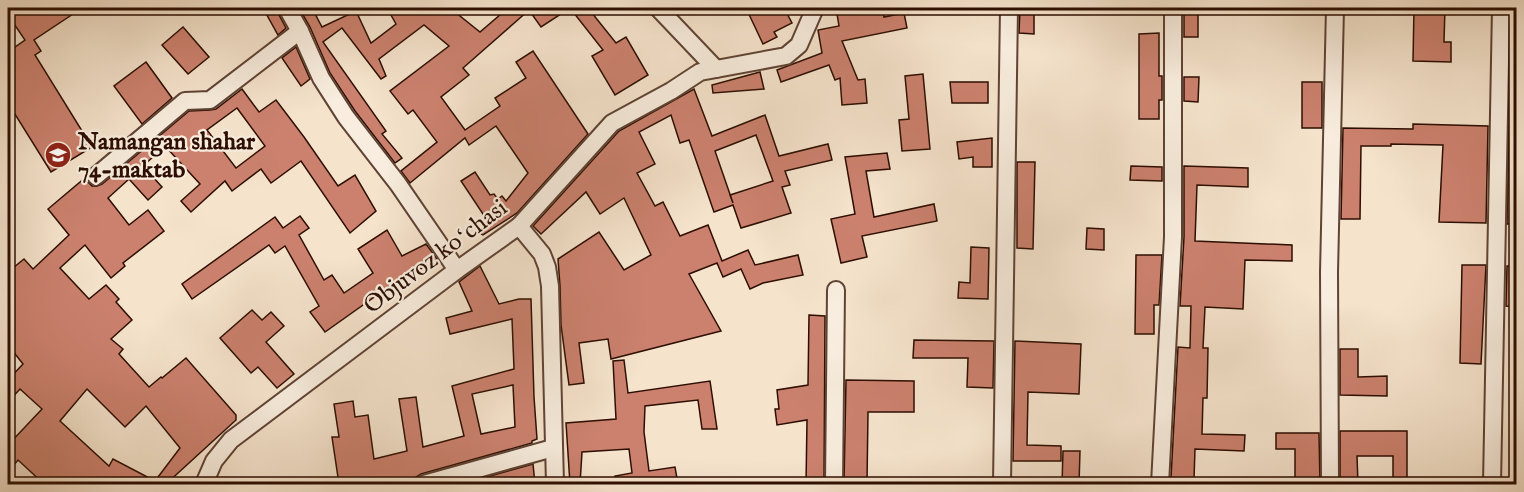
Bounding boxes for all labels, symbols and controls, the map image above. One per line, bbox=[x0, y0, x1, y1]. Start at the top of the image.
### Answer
place label: Namangan shahar 74-maktab bbox=[77, 127, 255, 186]
school or university icon: Namangan shahar 74-maktab bbox=[43, 140, 73, 170]
street label: Objuvoz koʻchasi bbox=[358, 193, 514, 321]

